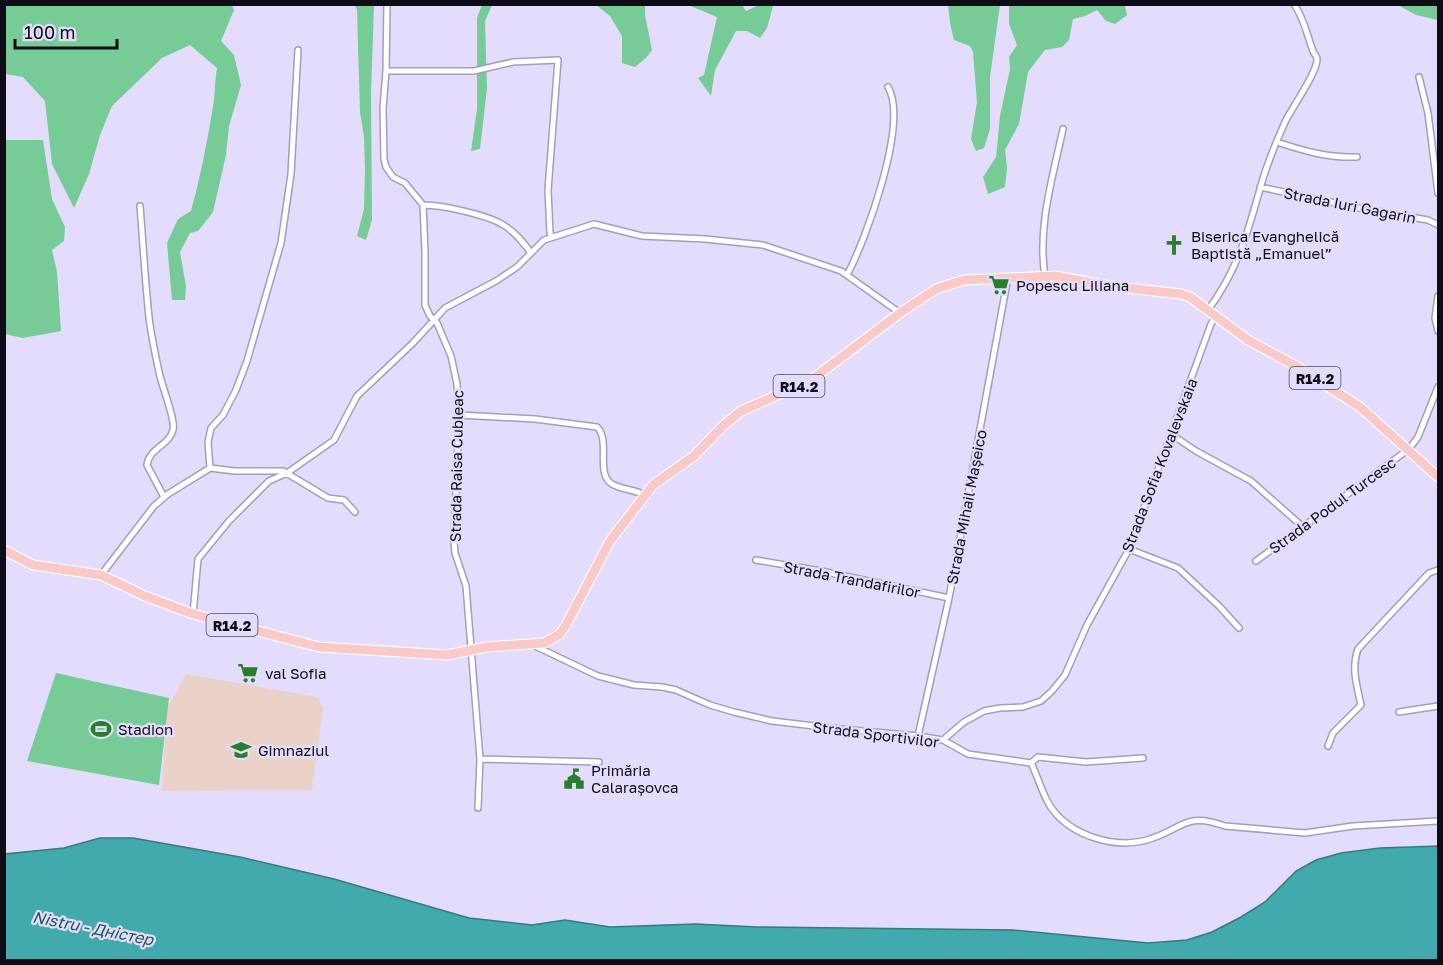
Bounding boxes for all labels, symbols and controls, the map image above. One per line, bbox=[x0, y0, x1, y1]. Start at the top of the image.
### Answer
scale bar bbox=[15, 12, 117, 50]
text: 100 m bbox=[24, 21, 75, 43]
street label: Strada Iuri Gagarin bbox=[1282, 183, 1418, 227]
place label: Biserica Evanghelică Baptistă „Emanuel” bbox=[1191, 227, 1339, 262]
church icon: Biserica Evanghelică Baptistă „Emanuel” bbox=[1162, 233, 1186, 257]
supermarket icon: Popescu Liliana bbox=[987, 273, 1011, 297]
place label: Popescu Liliana bbox=[1016, 276, 1129, 294]
road number: R14.2 bbox=[1290, 367, 1340, 389]
road number: R14.2 bbox=[774, 375, 824, 397]
street label: Strada Sofia Kovalevskaia bbox=[1117, 375, 1201, 555]
street label: Strada Raisa Cubleac bbox=[446, 390, 466, 542]
street label: Strada Mihail Mașeico bbox=[942, 428, 990, 586]
street label: Strada Podul Turcesc bbox=[1265, 453, 1399, 557]
street label: Strada Trandafirilor bbox=[782, 557, 922, 601]
road number: R14.2 bbox=[206, 614, 258, 636]
supermarket icon: val Sofia bbox=[236, 661, 260, 685]
place label: val Sofia bbox=[265, 664, 326, 682]
sports icon: Stadion bbox=[89, 717, 113, 741]
street label: Strada Sportivilor bbox=[812, 717, 940, 751]
place label: Stadion bbox=[118, 720, 173, 738]
school or university icon: Gimnaziul bbox=[229, 738, 253, 762]
place label: Gimnaziul bbox=[258, 741, 329, 759]
place label: Primăria Calarașovca bbox=[591, 761, 679, 796]
public building icon: Primăria Calarașovca bbox=[562, 767, 586, 791]
water label: Nistru - Дністер bbox=[31, 906, 156, 950]

